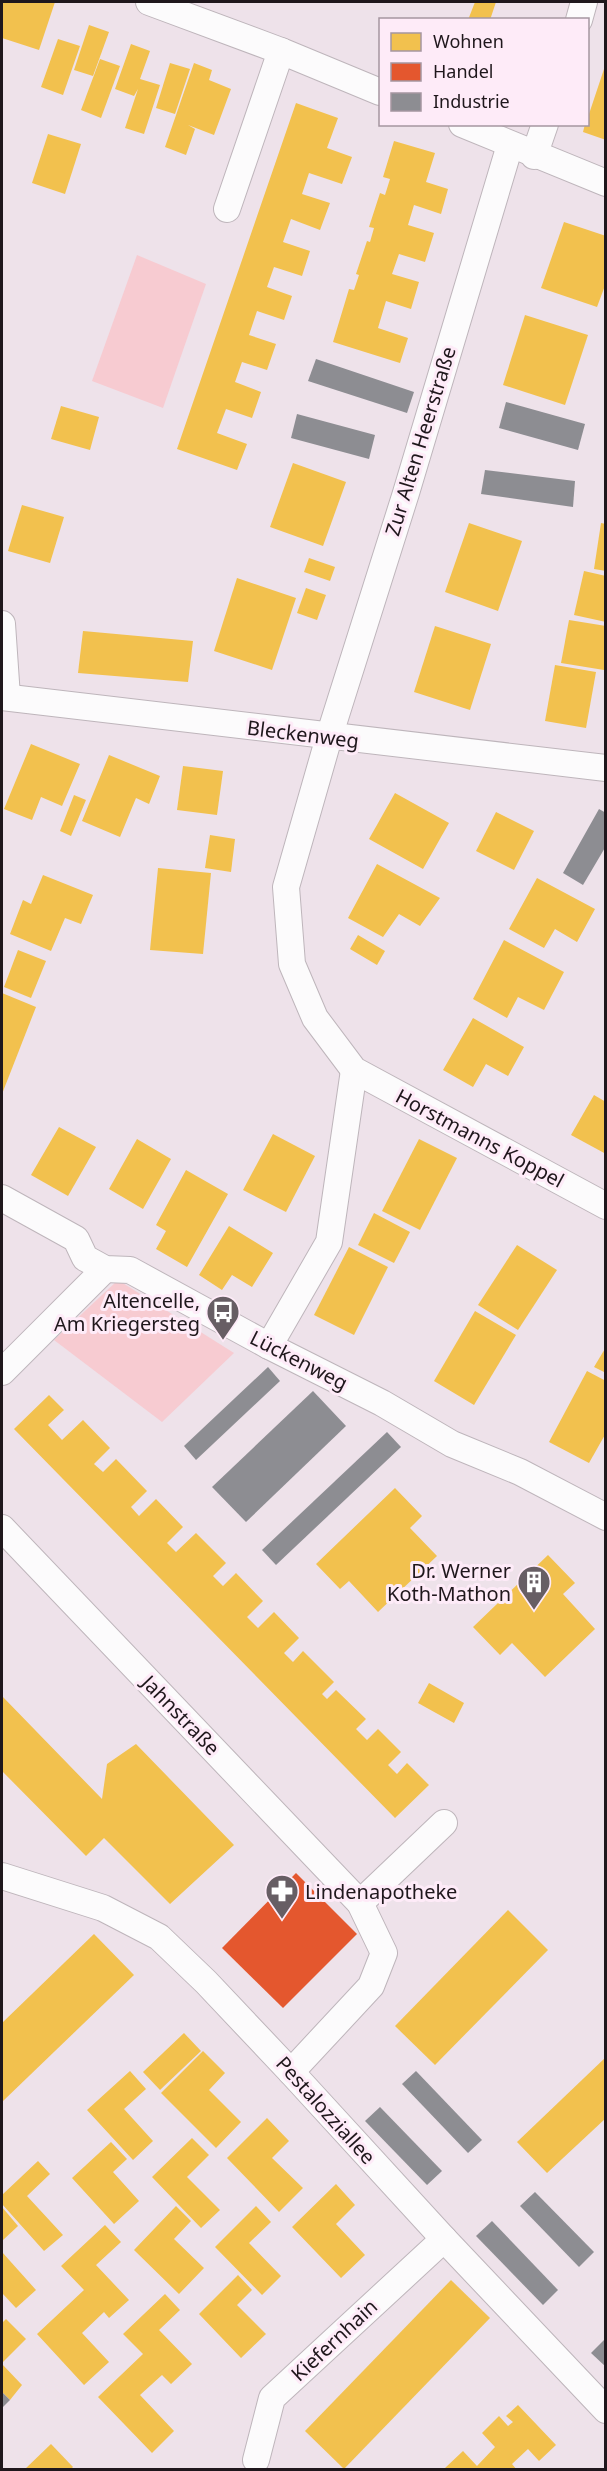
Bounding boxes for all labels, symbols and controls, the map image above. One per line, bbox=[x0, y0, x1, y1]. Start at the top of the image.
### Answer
legend bbox=[379, 18, 589, 126]
text: Wohnen bbox=[433, 29, 504, 53]
text: Handel bbox=[433, 59, 493, 83]
text: Industrie bbox=[433, 89, 510, 113]
street label: Zur Alten Heerstraße bbox=[378, 343, 462, 539]
street label: Bleckenweg bbox=[245, 714, 361, 754]
street label: Horstmanns Koppel bbox=[391, 1082, 569, 1194]
place label: Altencelle, Am Kriegersteg bbox=[54, 1287, 200, 1337]
bus stop icon: Altencelle, Am Kriegersteg bbox=[205, 1294, 241, 1341]
street label: Lückenweg bbox=[246, 1324, 352, 1396]
place label: Dr. Werner Koth-Mathon bbox=[387, 1557, 511, 1607]
building icon: Dr. Werner Koth-Mathon bbox=[516, 1564, 552, 1611]
street label: Jahnstraße bbox=[135, 1668, 226, 1761]
pharmacy icon: Lindenapotheke bbox=[264, 1873, 300, 1920]
place label: Lindenapotheke bbox=[305, 1878, 457, 1905]
street label: Pestalozziallee bbox=[270, 2050, 382, 2170]
street label: Kiefernhain bbox=[285, 2293, 383, 2387]

